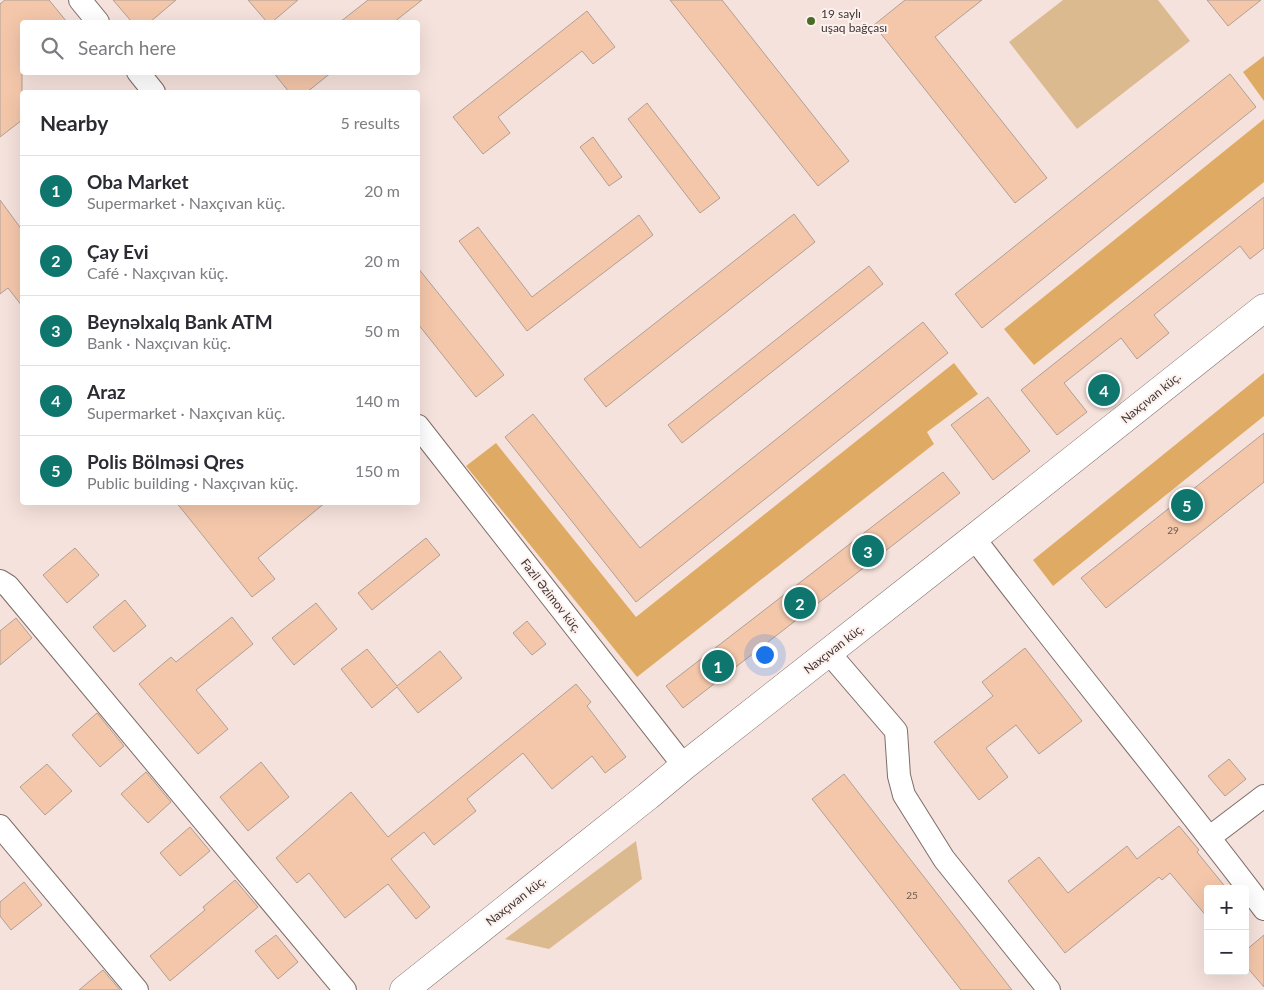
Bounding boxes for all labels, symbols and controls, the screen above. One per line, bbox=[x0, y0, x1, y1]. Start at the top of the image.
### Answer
place label: 19 saylı uşaq bağçası bbox=[821, 6, 887, 35]
marker: 19 saylı uşaq bağçası bbox=[805, 15, 817, 27]
search box bbox=[20, 20, 420, 75]
icon: search bbox=[38, 34, 66, 62]
text: Search here bbox=[78, 36, 176, 59]
text: Nearby bbox=[40, 110, 108, 135]
text: 5 results bbox=[340, 113, 400, 132]
text: Oba Market bbox=[87, 170, 188, 193]
text: 1 bbox=[51, 181, 61, 200]
text: 20 m bbox=[364, 181, 400, 200]
text: Supermarket · Naxçıvan küç. bbox=[87, 193, 285, 212]
text: Çay Evi bbox=[87, 240, 149, 263]
text: 2 bbox=[51, 251, 61, 270]
text: 20 m bbox=[364, 251, 400, 270]
text: Café · Naxçıvan küç. bbox=[87, 263, 228, 282]
text: Beynəlxalq Bank ATM bbox=[87, 310, 273, 333]
text: 3 bbox=[51, 321, 61, 340]
text: 50 m bbox=[364, 321, 400, 340]
text: Bank · Naxçıvan küç. bbox=[87, 333, 231, 352]
street label: Naxçıvan küç. bbox=[1118, 369, 1184, 426]
pin: 4 bbox=[1088, 371, 1120, 409]
text: Araz bbox=[87, 380, 126, 403]
text: 4 bbox=[51, 391, 61, 410]
text: 140 m bbox=[355, 391, 400, 410]
text: Supermarket · Naxçıvan küç. bbox=[87, 403, 285, 422]
text: Polis Bölməsi Qres bbox=[87, 450, 244, 473]
text: 5 bbox=[51, 461, 61, 480]
text: 150 m bbox=[355, 461, 400, 480]
text: Public building · Naxçıvan küç. bbox=[87, 473, 298, 492]
pin: 5 bbox=[1171, 486, 1203, 524]
house number: 29 bbox=[1167, 524, 1179, 536]
pin: 3 bbox=[852, 532, 884, 570]
street label: Fazil Əzimov küç. bbox=[518, 556, 585, 636]
pin: 2 bbox=[784, 584, 816, 622]
street label: Naxçıvan küç. bbox=[801, 620, 867, 677]
your location bbox=[752, 642, 778, 668]
pin: 1 bbox=[702, 647, 734, 685]
street label: Naxçıvan küç. bbox=[483, 872, 549, 929]
map controls bbox=[1204, 885, 1249, 975]
button: + bbox=[1204, 885, 1249, 930]
house number: 25 bbox=[906, 889, 918, 901]
button: − bbox=[1204, 930, 1249, 975]

